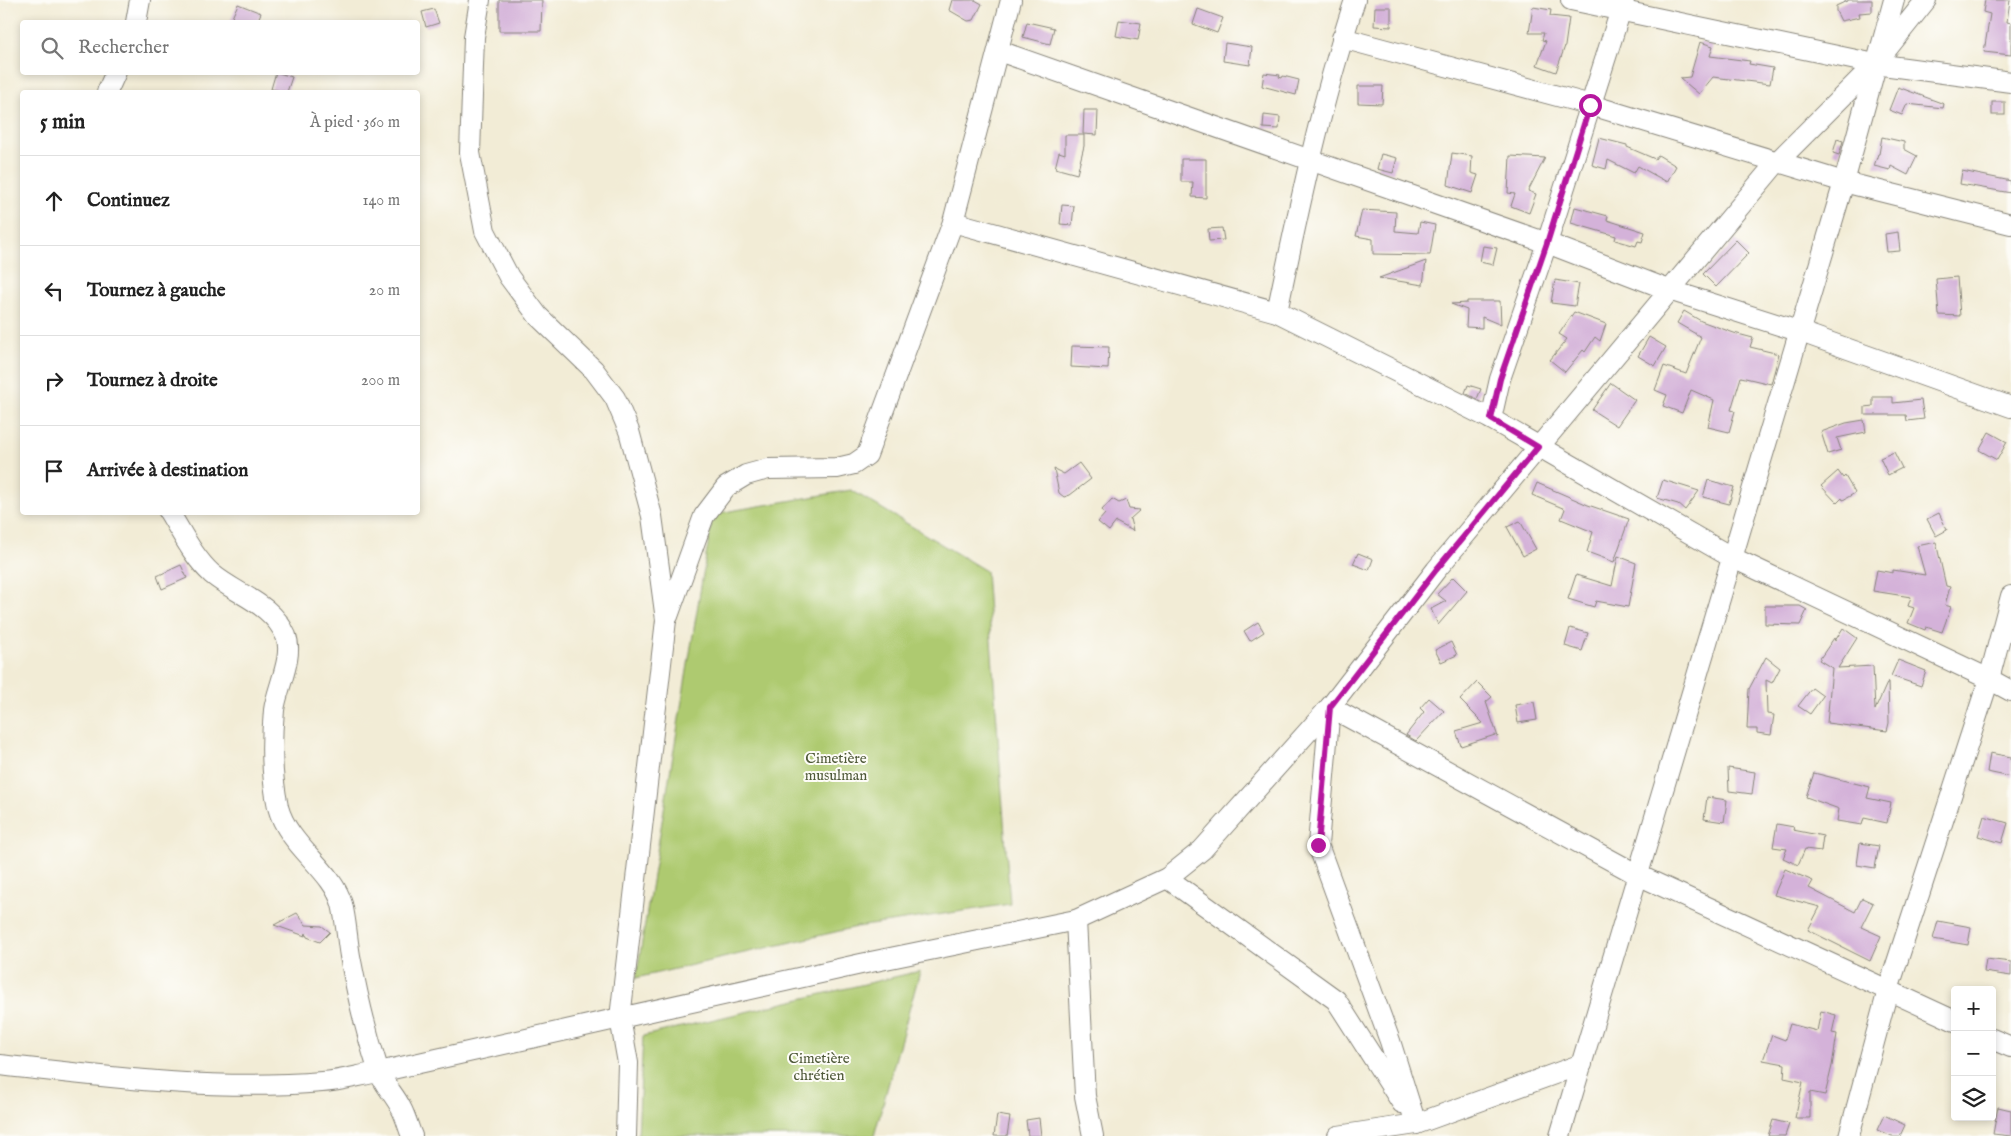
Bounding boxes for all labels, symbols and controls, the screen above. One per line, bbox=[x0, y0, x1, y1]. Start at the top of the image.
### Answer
search box bbox=[20, 20, 420, 75]
icon: search bbox=[38, 34, 66, 62]
text: Rechercher bbox=[78, 36, 169, 60]
route start bbox=[1579, 94, 1602, 117]
text: 5 min bbox=[40, 109, 85, 136]
text: À pied · 360 m bbox=[310, 113, 400, 133]
icon: ahead bbox=[40, 187, 68, 215]
text: Continuez bbox=[87, 189, 170, 213]
text: 140 m bbox=[362, 191, 400, 211]
icon: left bbox=[40, 277, 68, 305]
text: Tournez à gauche bbox=[87, 279, 226, 303]
text: 20 m bbox=[369, 281, 400, 301]
icon: right bbox=[40, 367, 68, 395]
text: Tournez à droite bbox=[87, 369, 218, 393]
text: 200 m bbox=[361, 371, 400, 391]
icon: arrive bbox=[40, 457, 68, 485]
text: Arrivée à destination bbox=[87, 459, 248, 483]
park label: Cimetière musulman bbox=[805, 749, 867, 785]
route end bbox=[1307, 834, 1330, 857]
map controls bbox=[1951, 986, 1996, 1121]
button: + bbox=[1951, 986, 1996, 1031]
button: − bbox=[1951, 1031, 1996, 1076]
park label: Cimetière chrétien bbox=[788, 1049, 850, 1085]
button: layers bbox=[1951, 1076, 1996, 1121]

